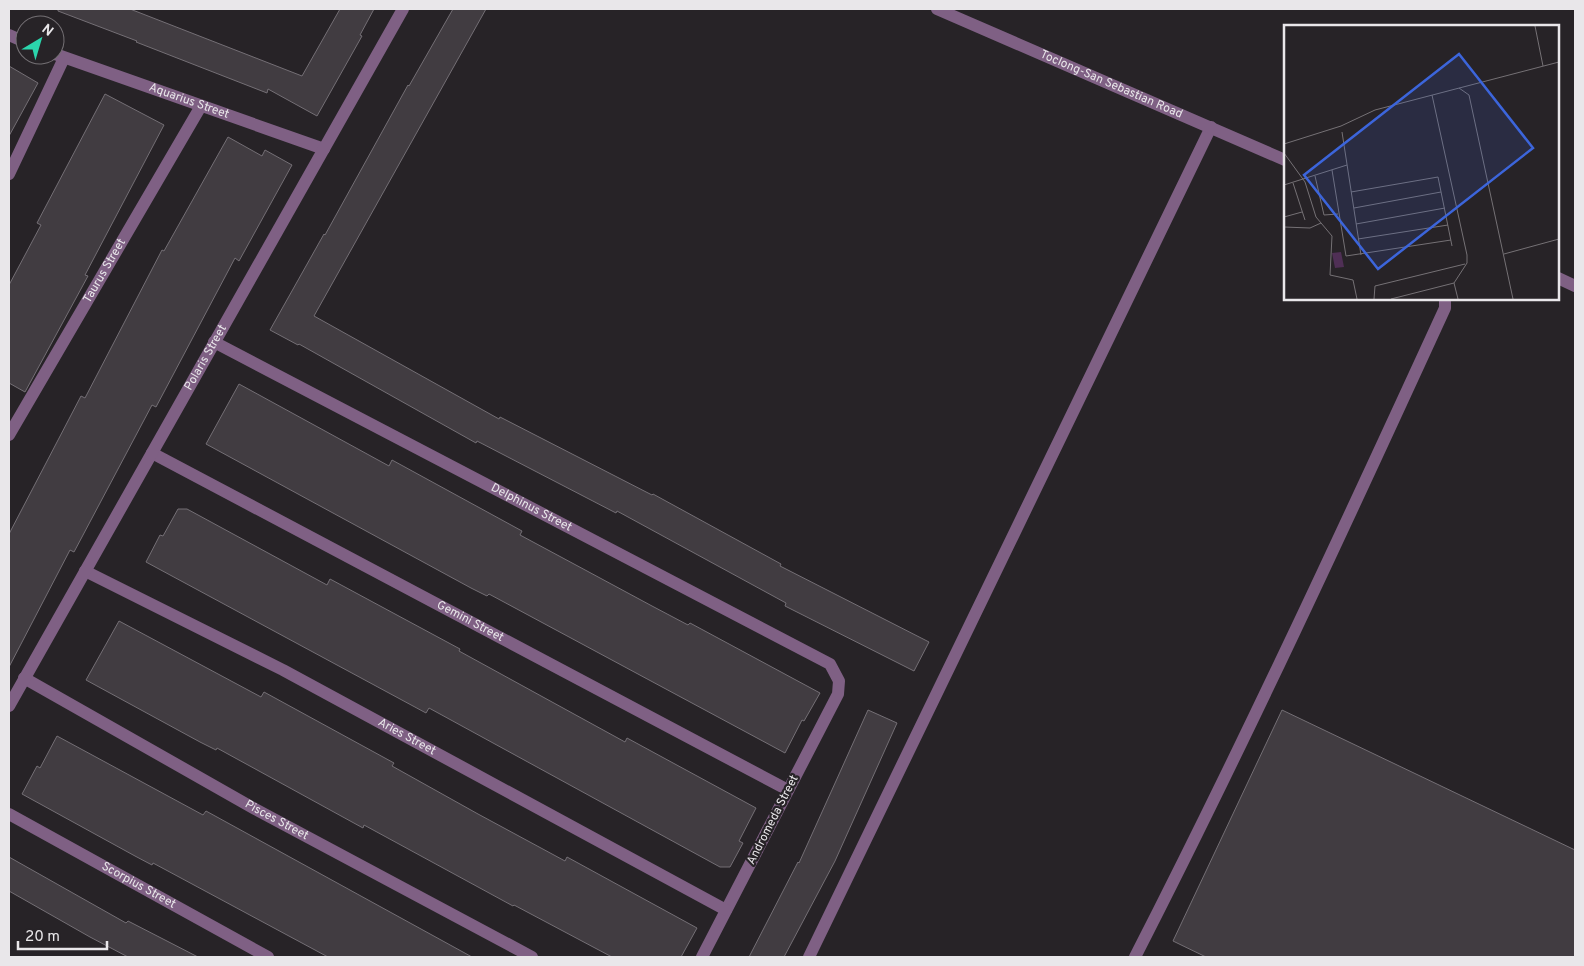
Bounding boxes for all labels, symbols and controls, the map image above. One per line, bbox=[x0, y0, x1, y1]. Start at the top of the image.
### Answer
north arrow bbox=[15, 15, 65, 65]
text: N bbox=[38, 21, 56, 41]
inset map bbox=[1284, 25, 1559, 300]
street label: Toclong-San Sebastian Road bbox=[1038, 47, 1185, 123]
street label: Aquarius Street bbox=[147, 80, 231, 123]
street label: Taurus Street bbox=[80, 236, 130, 306]
street label: Polaris Street bbox=[181, 322, 231, 394]
street label: Delphinus Street bbox=[488, 480, 575, 536]
street label: Gemini Street bbox=[434, 597, 506, 646]
street label: Aries Street bbox=[375, 715, 438, 759]
street label: Andromeda Street bbox=[743, 772, 803, 868]
street label: Pisces Street bbox=[242, 797, 311, 844]
street label: Scorpius Street bbox=[99, 859, 179, 912]
scale bar bbox=[18, 918, 106, 950]
text: 20 m bbox=[25, 928, 60, 947]

